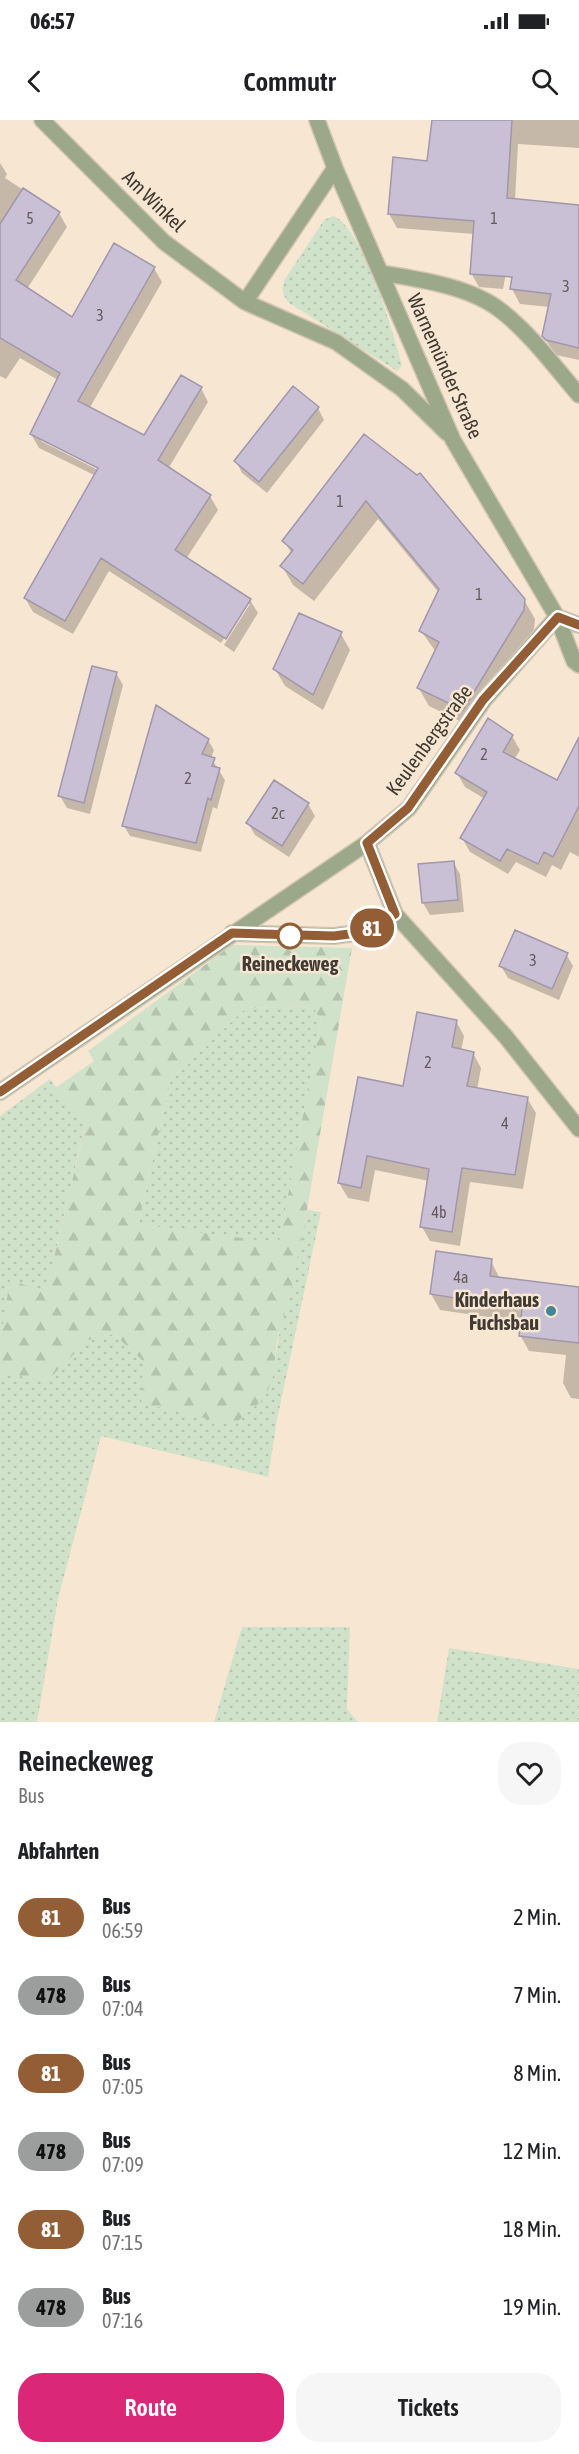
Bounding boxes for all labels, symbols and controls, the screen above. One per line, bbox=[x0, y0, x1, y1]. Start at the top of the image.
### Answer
text: 06:57 bbox=[30, 8, 75, 34]
icon: back bbox=[18, 65, 51, 98]
icon: search bbox=[528, 65, 561, 98]
text: Commutr bbox=[243, 66, 336, 97]
street label: Am Winkel bbox=[118, 165, 191, 237]
house number: 5 bbox=[26, 209, 34, 227]
house number: 1 bbox=[490, 209, 498, 227]
house number: 3 bbox=[562, 277, 570, 295]
street label: Warnemünder Straße bbox=[403, 290, 488, 442]
house number: 3 bbox=[96, 306, 104, 324]
house number: 1 bbox=[336, 492, 344, 510]
house number: 1 bbox=[475, 585, 483, 603]
street label: Keulenbergstraße bbox=[381, 680, 476, 799]
house number: 2 bbox=[480, 745, 488, 763]
house number: 2 bbox=[184, 769, 192, 787]
house number: 2c bbox=[271, 804, 285, 822]
line badge: 81 bbox=[345, 908, 399, 948]
text: 81 bbox=[362, 916, 382, 940]
marker: Reineckeweg bbox=[277, 923, 303, 949]
house number: 3 bbox=[529, 951, 537, 969]
place label: Reineckeweg bbox=[242, 952, 339, 975]
house number: 2 bbox=[424, 1053, 432, 1071]
house number: 4 bbox=[501, 1114, 509, 1132]
house number: 4b bbox=[431, 1203, 447, 1221]
house number: 4a bbox=[454, 1268, 468, 1286]
place label: Kinderhaus Fuchsbau bbox=[455, 1288, 539, 1334]
marker: Kinderhaus Fuchsbau bbox=[544, 1304, 558, 1318]
button: heart bbox=[498, 1742, 561, 1805]
text: Reineckeweg bbox=[18, 1745, 153, 1777]
text: Bus bbox=[18, 1784, 44, 1807]
text: Abfahrten bbox=[18, 1838, 99, 1864]
text: Bus bbox=[102, 1893, 131, 1919]
text: 2 Min. bbox=[513, 1904, 561, 1930]
text: 81 bbox=[41, 1905, 61, 1929]
text: 06:59 bbox=[102, 1919, 143, 1942]
text: Bus bbox=[102, 1971, 131, 1997]
text: 7 Min. bbox=[513, 1982, 561, 2008]
text: 478 bbox=[36, 1983, 66, 2007]
text: 07:04 bbox=[102, 1997, 144, 2020]
text: Bus bbox=[102, 2049, 131, 2075]
text: 8 Min. bbox=[513, 2060, 561, 2086]
text: 81 bbox=[41, 2061, 61, 2085]
text: 07:05 bbox=[102, 2075, 144, 2098]
text: Bus bbox=[102, 2127, 131, 2153]
text: 12 Min. bbox=[503, 2138, 561, 2164]
text: 478 bbox=[36, 2139, 66, 2163]
text: 07:09 bbox=[102, 2153, 144, 2176]
text: Bus bbox=[102, 2205, 131, 2231]
text: 18 Min. bbox=[503, 2216, 561, 2242]
text: 81 bbox=[41, 2217, 61, 2241]
text: 07:15 bbox=[102, 2231, 143, 2254]
text: Bus bbox=[102, 2283, 131, 2309]
text: 19 Min. bbox=[503, 2294, 561, 2320]
text: 478 bbox=[36, 2295, 66, 2319]
text: 07:16 bbox=[102, 2309, 143, 2332]
button: Route bbox=[18, 2373, 284, 2442]
button: Tickets bbox=[296, 2373, 561, 2442]

